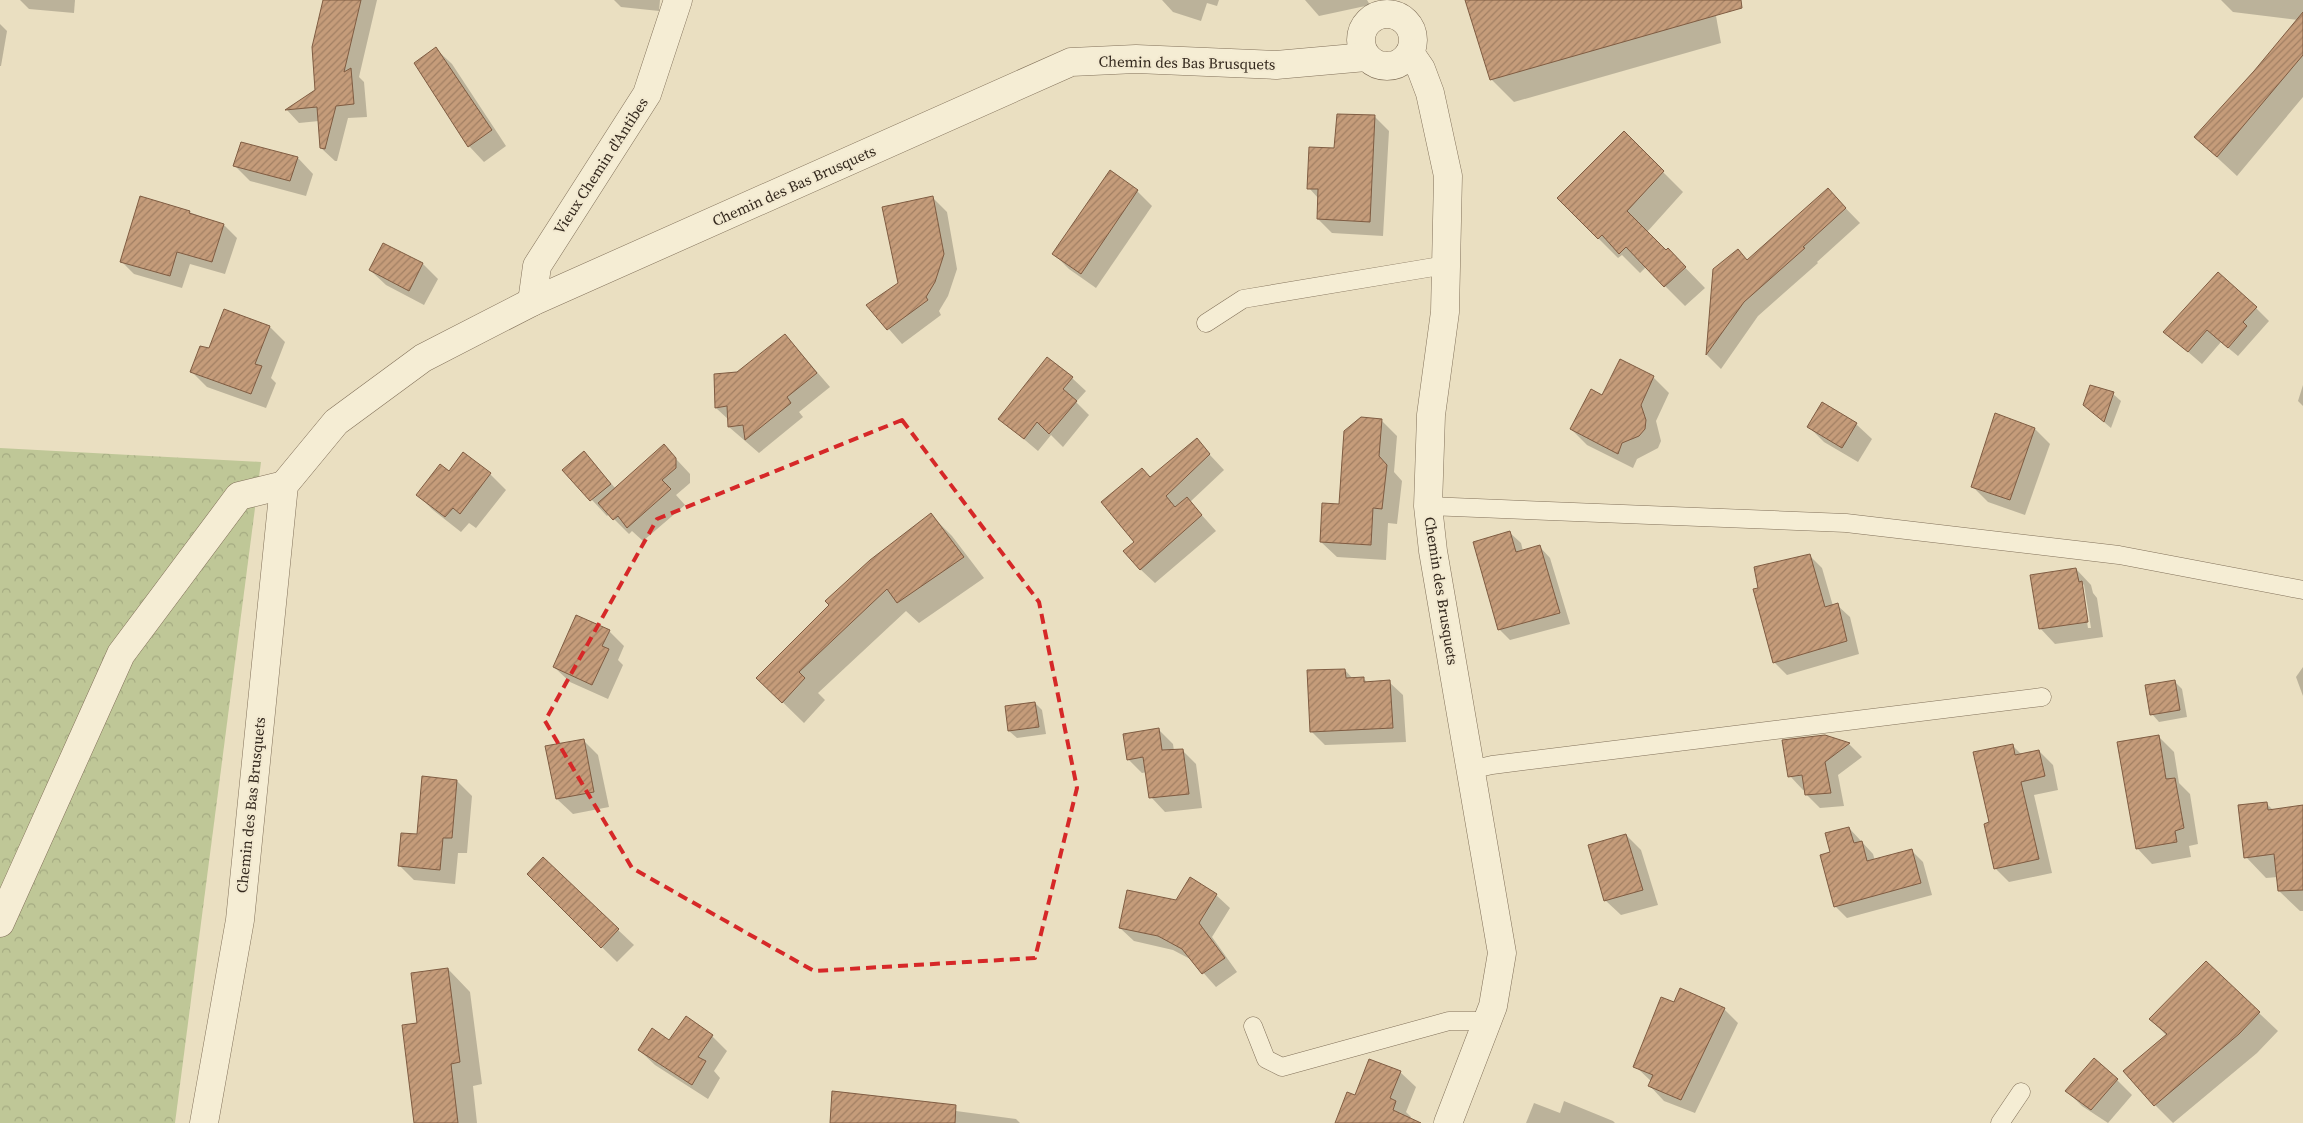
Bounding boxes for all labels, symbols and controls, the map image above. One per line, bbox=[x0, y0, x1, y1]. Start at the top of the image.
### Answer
street label: Chemin des Bas Brusquets bbox=[1098, 50, 1276, 75]
street label: Vieux Chemin d'Antibes bbox=[548, 93, 653, 238]
street label: Chemin des Bas Brusquets bbox=[709, 140, 879, 231]
street label: Chemin des Brusquets bbox=[1419, 515, 1464, 667]
street label: Chemin des Bas Brusquets bbox=[231, 716, 270, 894]

